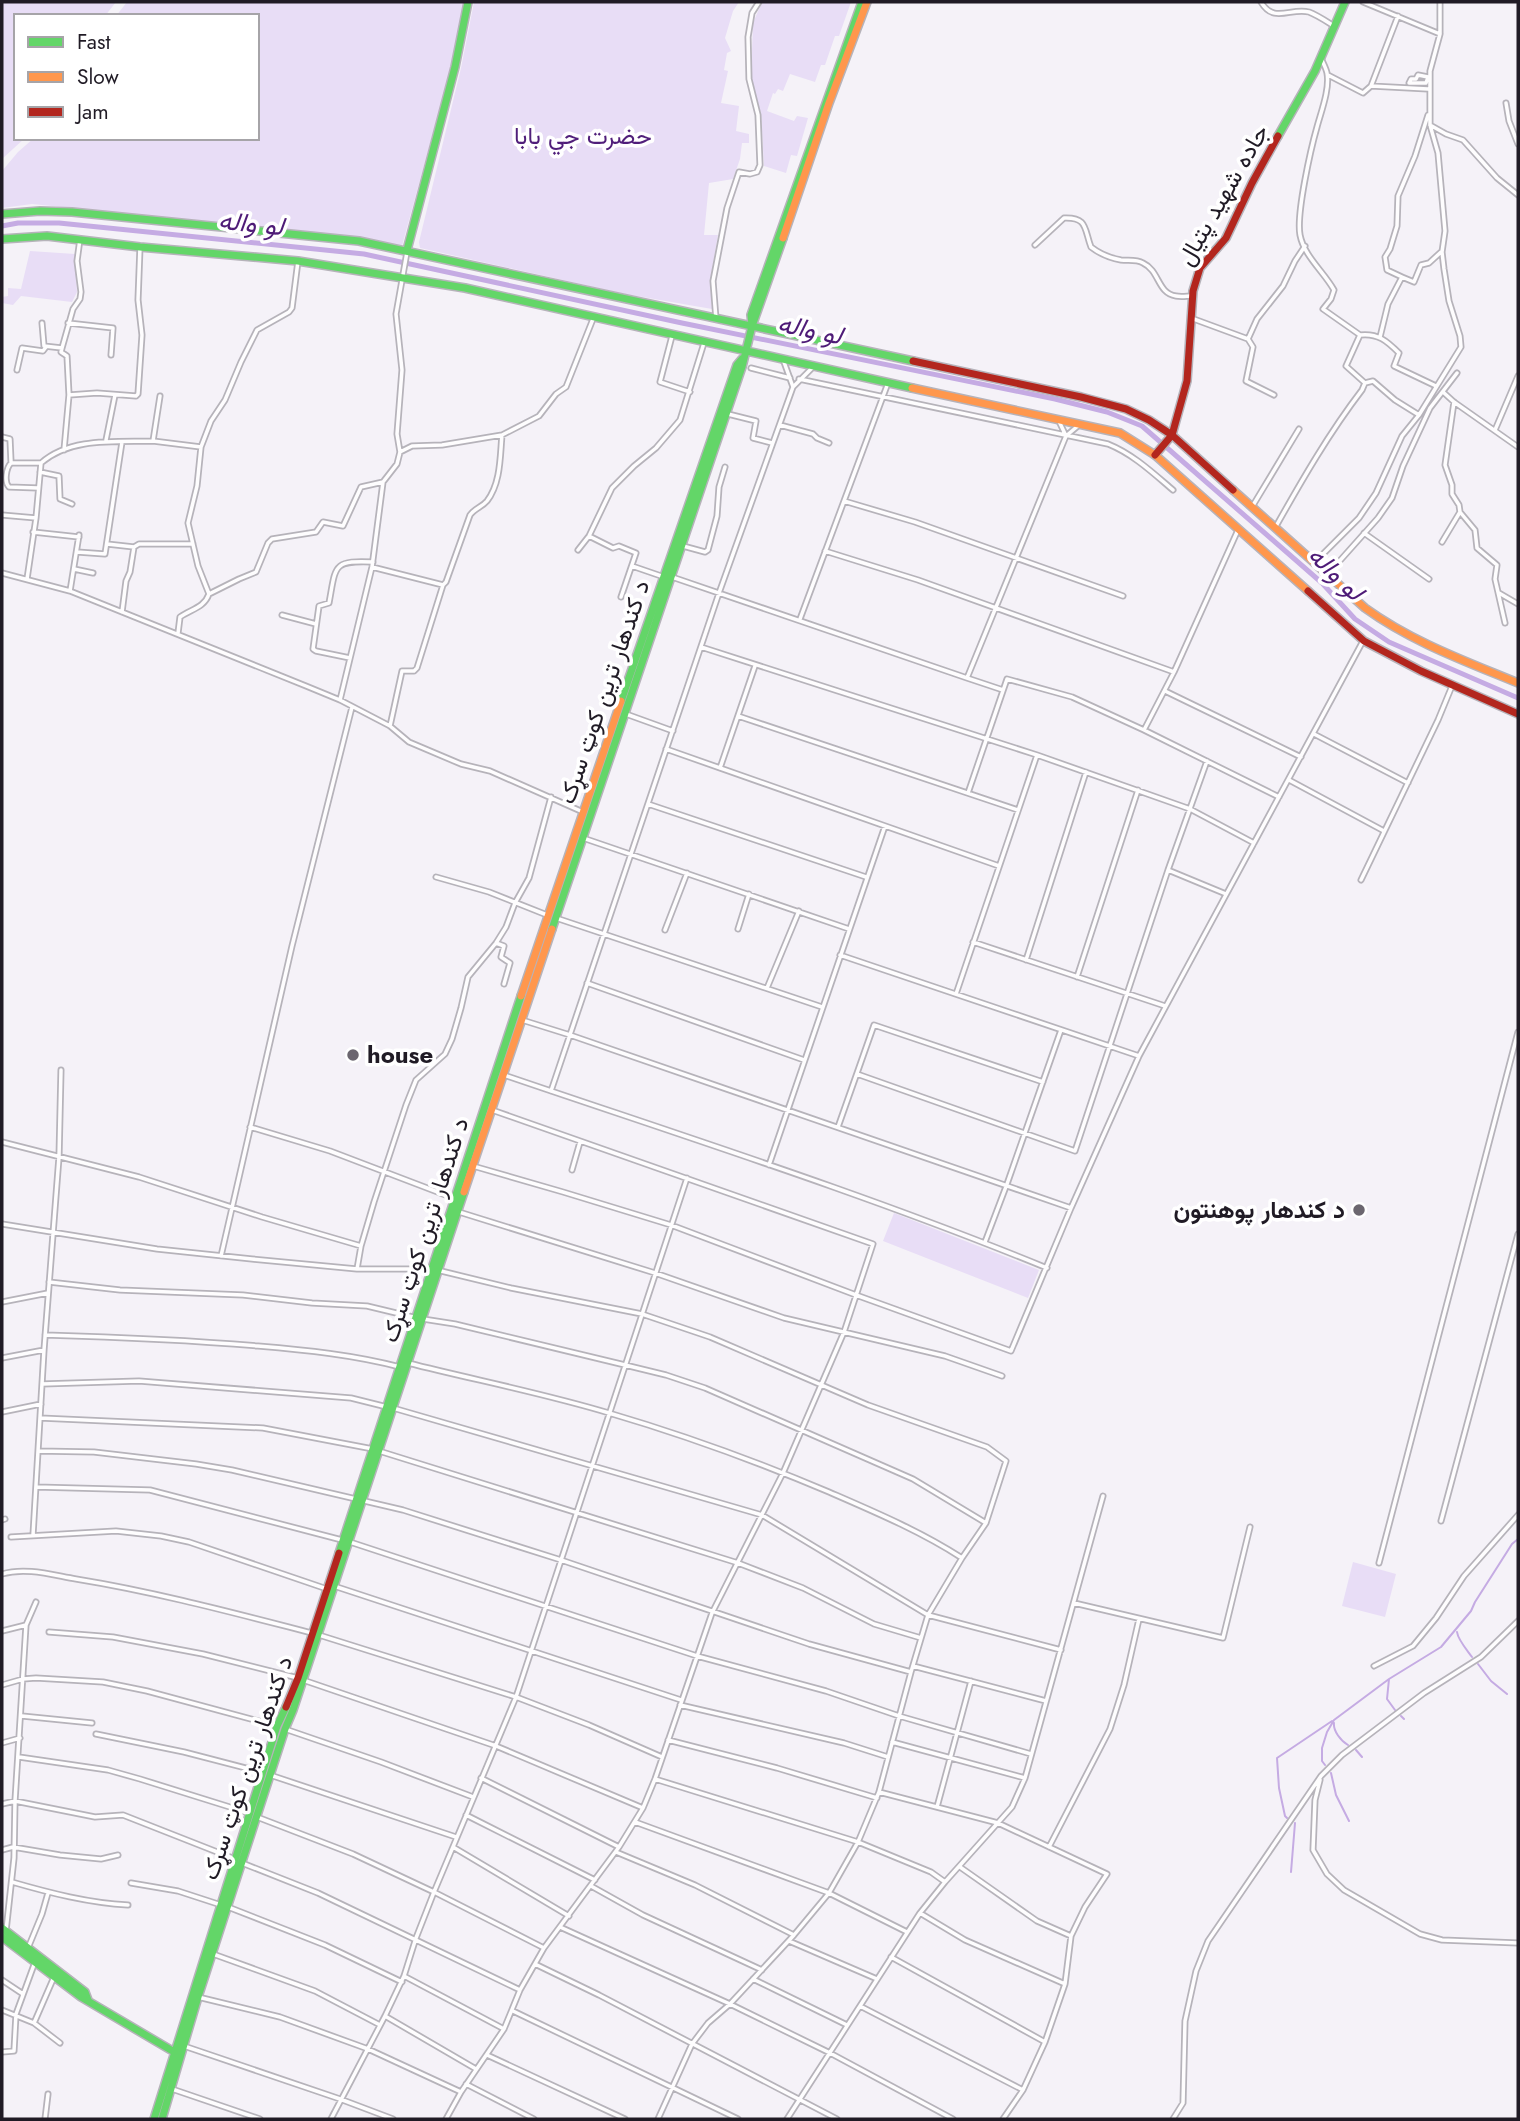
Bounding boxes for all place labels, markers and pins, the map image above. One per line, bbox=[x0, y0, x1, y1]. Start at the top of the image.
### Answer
place label: house bbox=[367, 1037, 433, 1072]
marker: house bbox=[345, 1047, 361, 1063]
place label: د کندهار پوهنتون bbox=[1173, 1192, 1345, 1227]
marker: د کندهار پوهنتون bbox=[1351, 1202, 1367, 1218]

